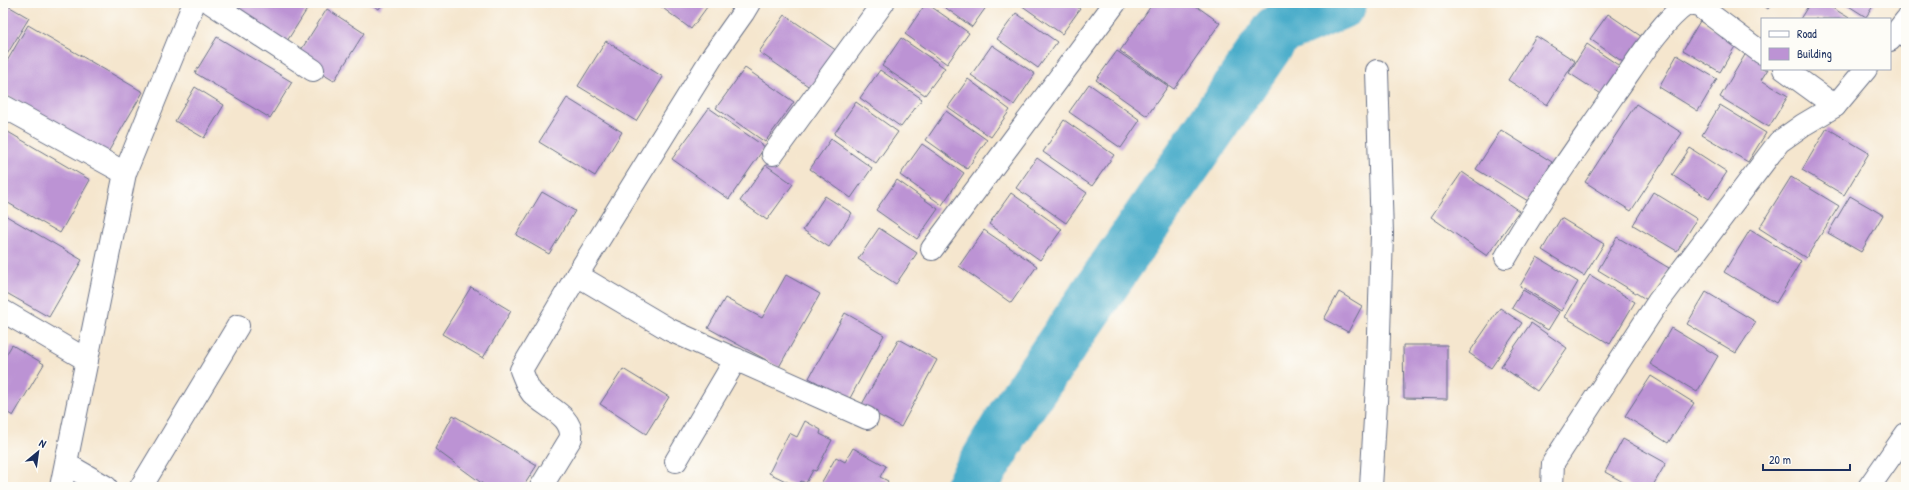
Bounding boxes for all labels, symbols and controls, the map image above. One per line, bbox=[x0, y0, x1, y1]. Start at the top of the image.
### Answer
legend bbox=[1761, 18, 1891, 70]
text: Road bbox=[1797, 25, 1817, 42]
text: Building bbox=[1797, 45, 1832, 62]
north arrow bbox=[18, 432, 58, 472]
text: N bbox=[37, 436, 49, 451]
scale bar bbox=[1763, 446, 1850, 472]
text: 20 m bbox=[1769, 451, 1791, 468]

